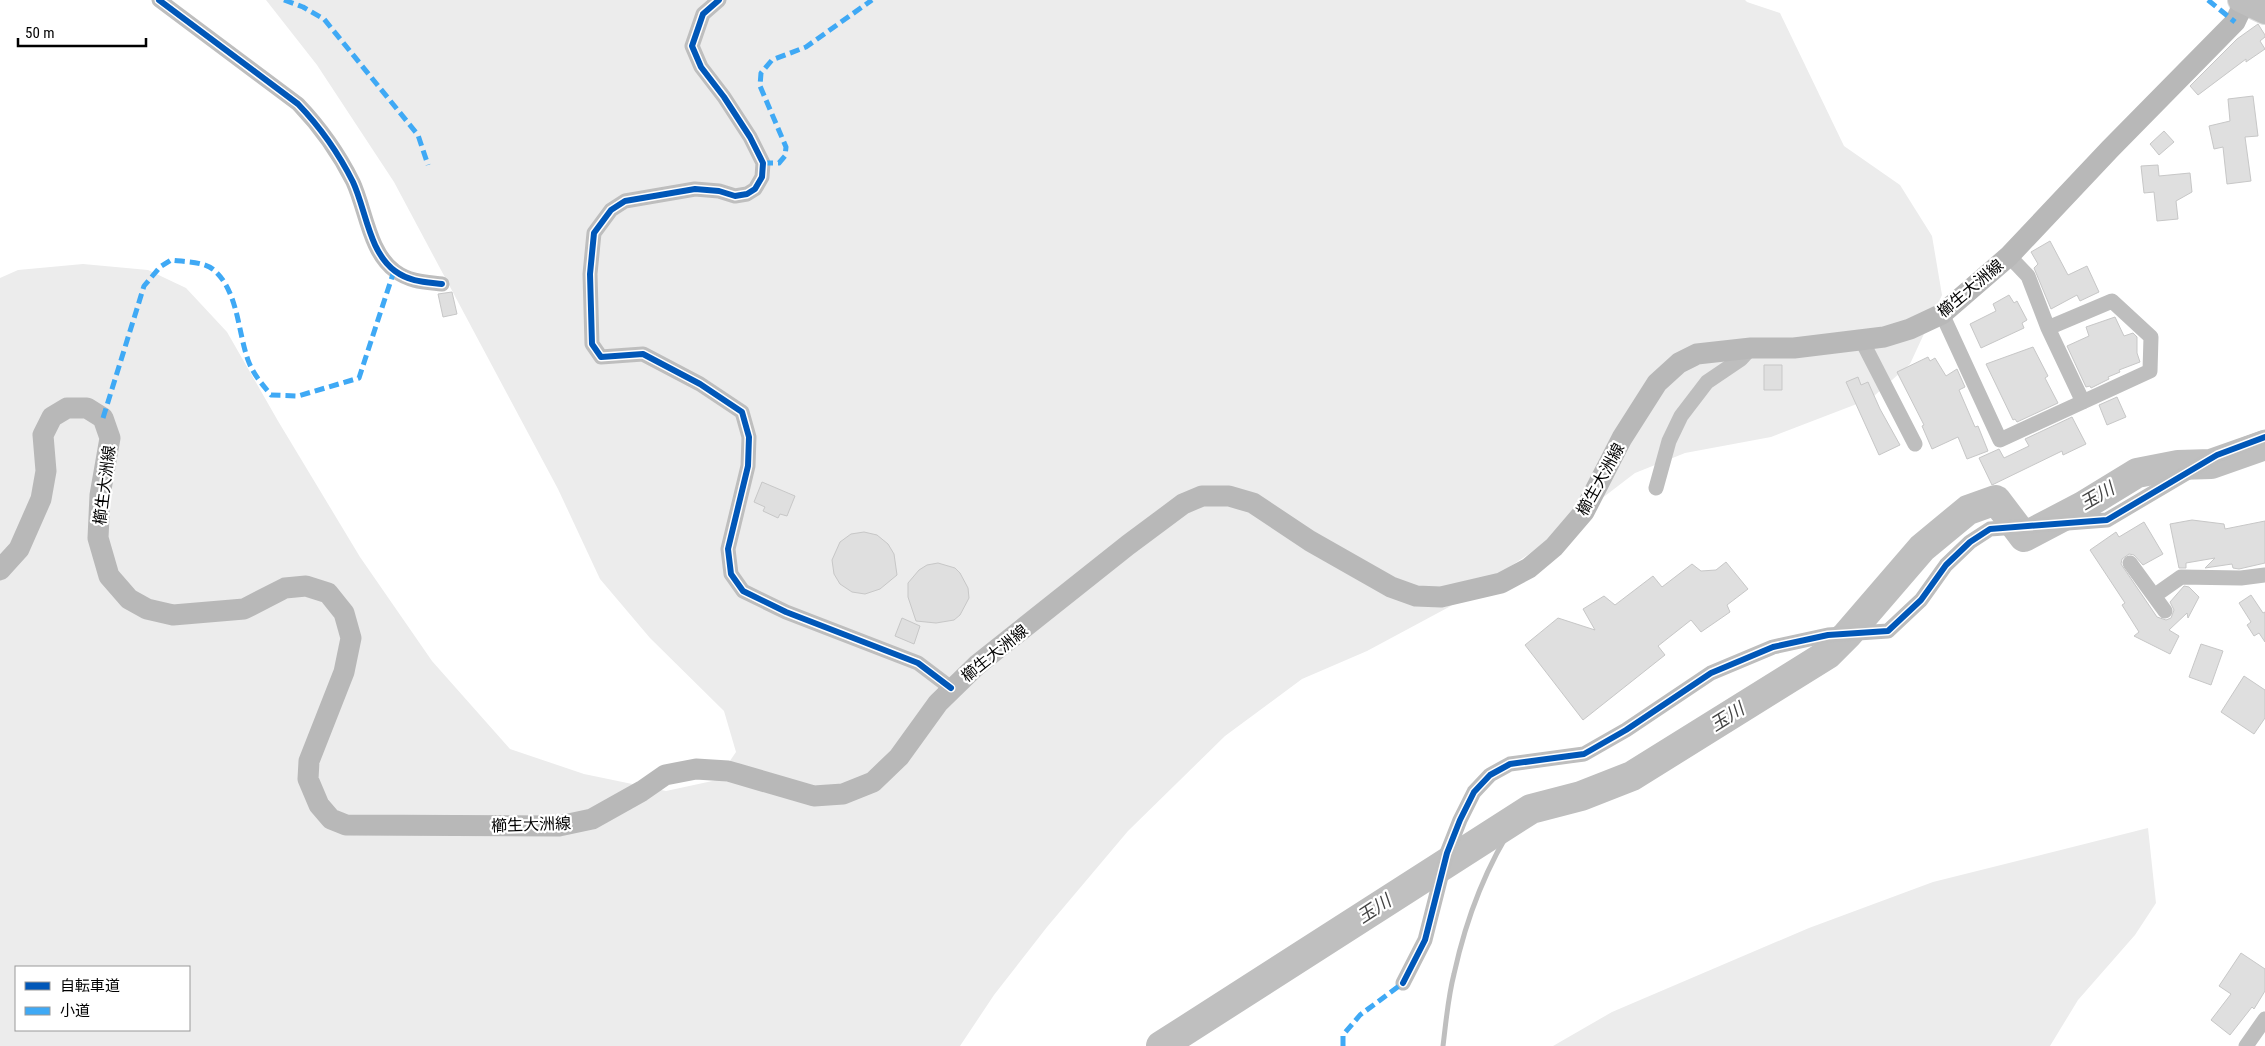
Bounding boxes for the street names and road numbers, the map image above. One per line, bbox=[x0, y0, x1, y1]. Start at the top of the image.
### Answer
street label: 櫛生大洲線 bbox=[1934, 255, 2007, 321]
street label: 櫛生大洲線 bbox=[1573, 440, 1628, 519]
street label: 櫛生大洲線 bbox=[90, 444, 119, 526]
street label: 櫛生大洲線 bbox=[957, 621, 1031, 686]
street label: 櫛生大洲線 bbox=[491, 814, 571, 835]

